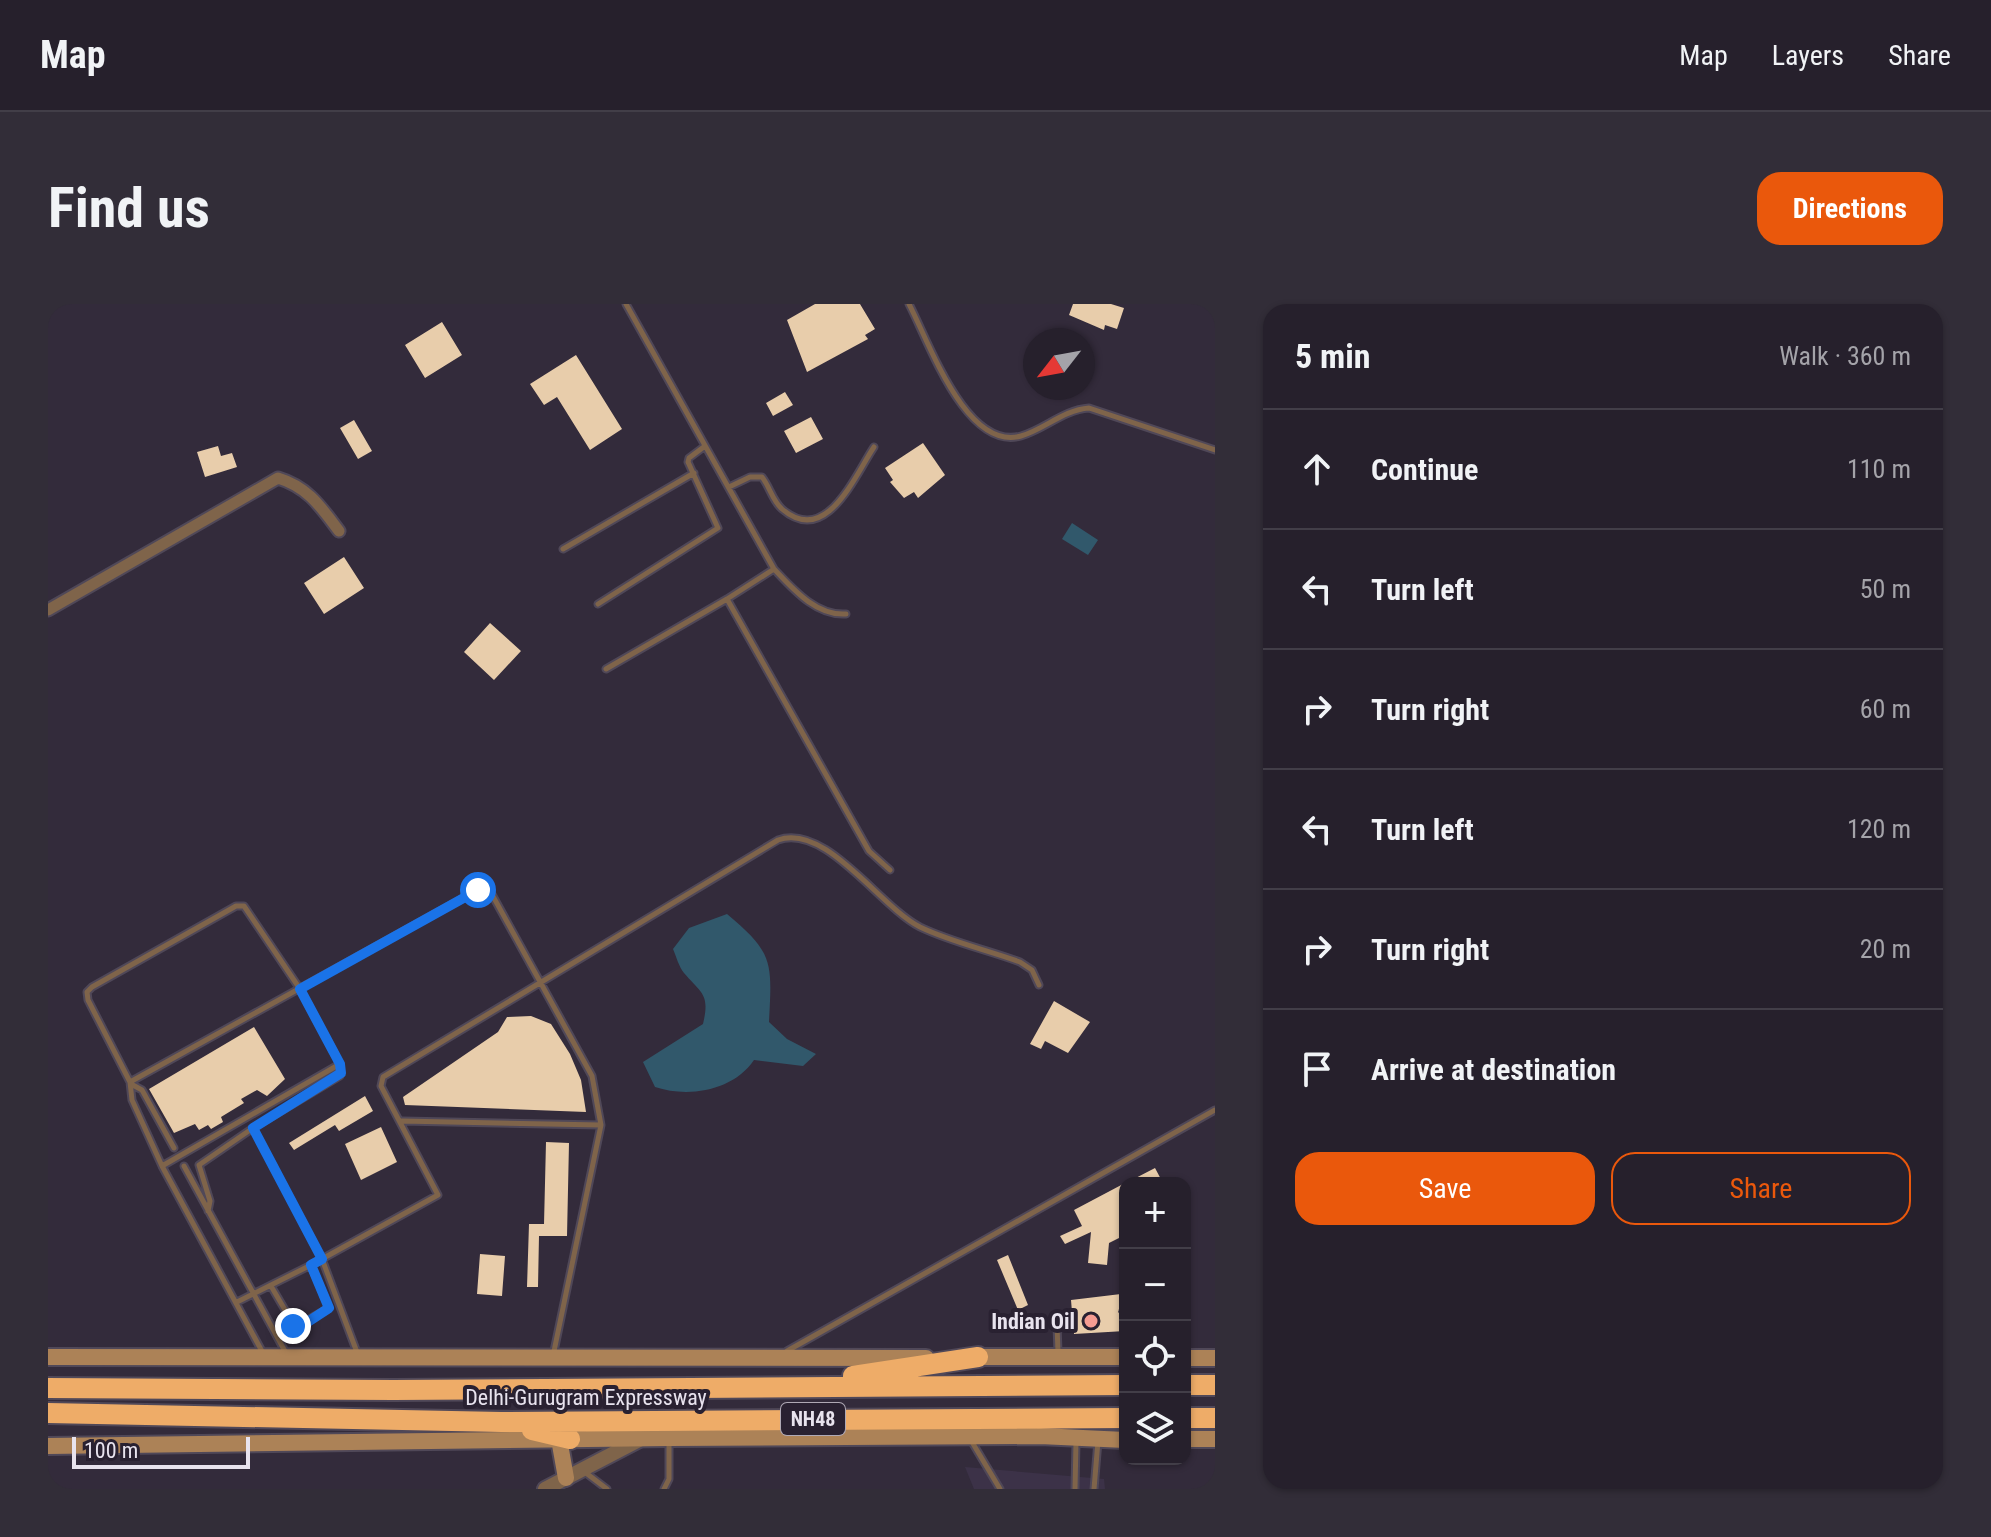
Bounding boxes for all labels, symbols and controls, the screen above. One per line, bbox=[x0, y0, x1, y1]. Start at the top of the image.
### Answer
text: Map bbox=[40, 33, 106, 77]
text: Map bbox=[1679, 39, 1728, 72]
text: Layers bbox=[1772, 39, 1844, 72]
text: Share bbox=[1888, 39, 1951, 72]
button: Directions bbox=[1757, 172, 1943, 245]
text: Find us bbox=[48, 175, 210, 241]
north arrow bbox=[1023, 328, 1095, 400]
text: 5 min bbox=[1295, 336, 1371, 376]
text: Walk · 360 m bbox=[1779, 341, 1911, 371]
icon: ahead bbox=[1295, 447, 1339, 491]
text: Continue bbox=[1371, 452, 1478, 487]
text: 110 m bbox=[1847, 454, 1911, 484]
icon: left bbox=[1295, 567, 1339, 611]
text: Turn left bbox=[1371, 572, 1474, 607]
text: 50 m bbox=[1860, 574, 1911, 604]
icon: right bbox=[1295, 687, 1339, 731]
text: Turn right bbox=[1371, 692, 1489, 727]
text: 60 m bbox=[1860, 694, 1911, 724]
icon: left bbox=[1295, 807, 1339, 851]
text: Turn left bbox=[1371, 812, 1474, 847]
text: 120 m bbox=[1847, 814, 1911, 844]
route start bbox=[460, 872, 496, 908]
icon: right bbox=[1295, 927, 1339, 971]
text: Turn right bbox=[1371, 932, 1489, 967]
text: 20 m bbox=[1860, 934, 1911, 964]
icon: arrive bbox=[1295, 1047, 1339, 1091]
text: Arrive at destination bbox=[1371, 1052, 1616, 1087]
button: Save bbox=[1295, 1152, 1595, 1225]
button: Share bbox=[1611, 1152, 1911, 1225]
map controls bbox=[1119, 1177, 1191, 1465]
button: + bbox=[1119, 1177, 1191, 1249]
button: − bbox=[1119, 1249, 1191, 1321]
route end bbox=[275, 1308, 311, 1344]
place label: Indian Oil bbox=[991, 1309, 1075, 1334]
marker: Indian Oil bbox=[1082, 1312, 1100, 1330]
button: locate bbox=[1119, 1321, 1191, 1393]
street label: Delhi-Gurugram Expressway bbox=[465, 1385, 707, 1410]
button: layers bbox=[1119, 1393, 1191, 1465]
road number: NH48 bbox=[781, 1403, 845, 1435]
scale bar bbox=[72, 1433, 250, 1469]
text: 100 m bbox=[84, 1438, 138, 1463]

